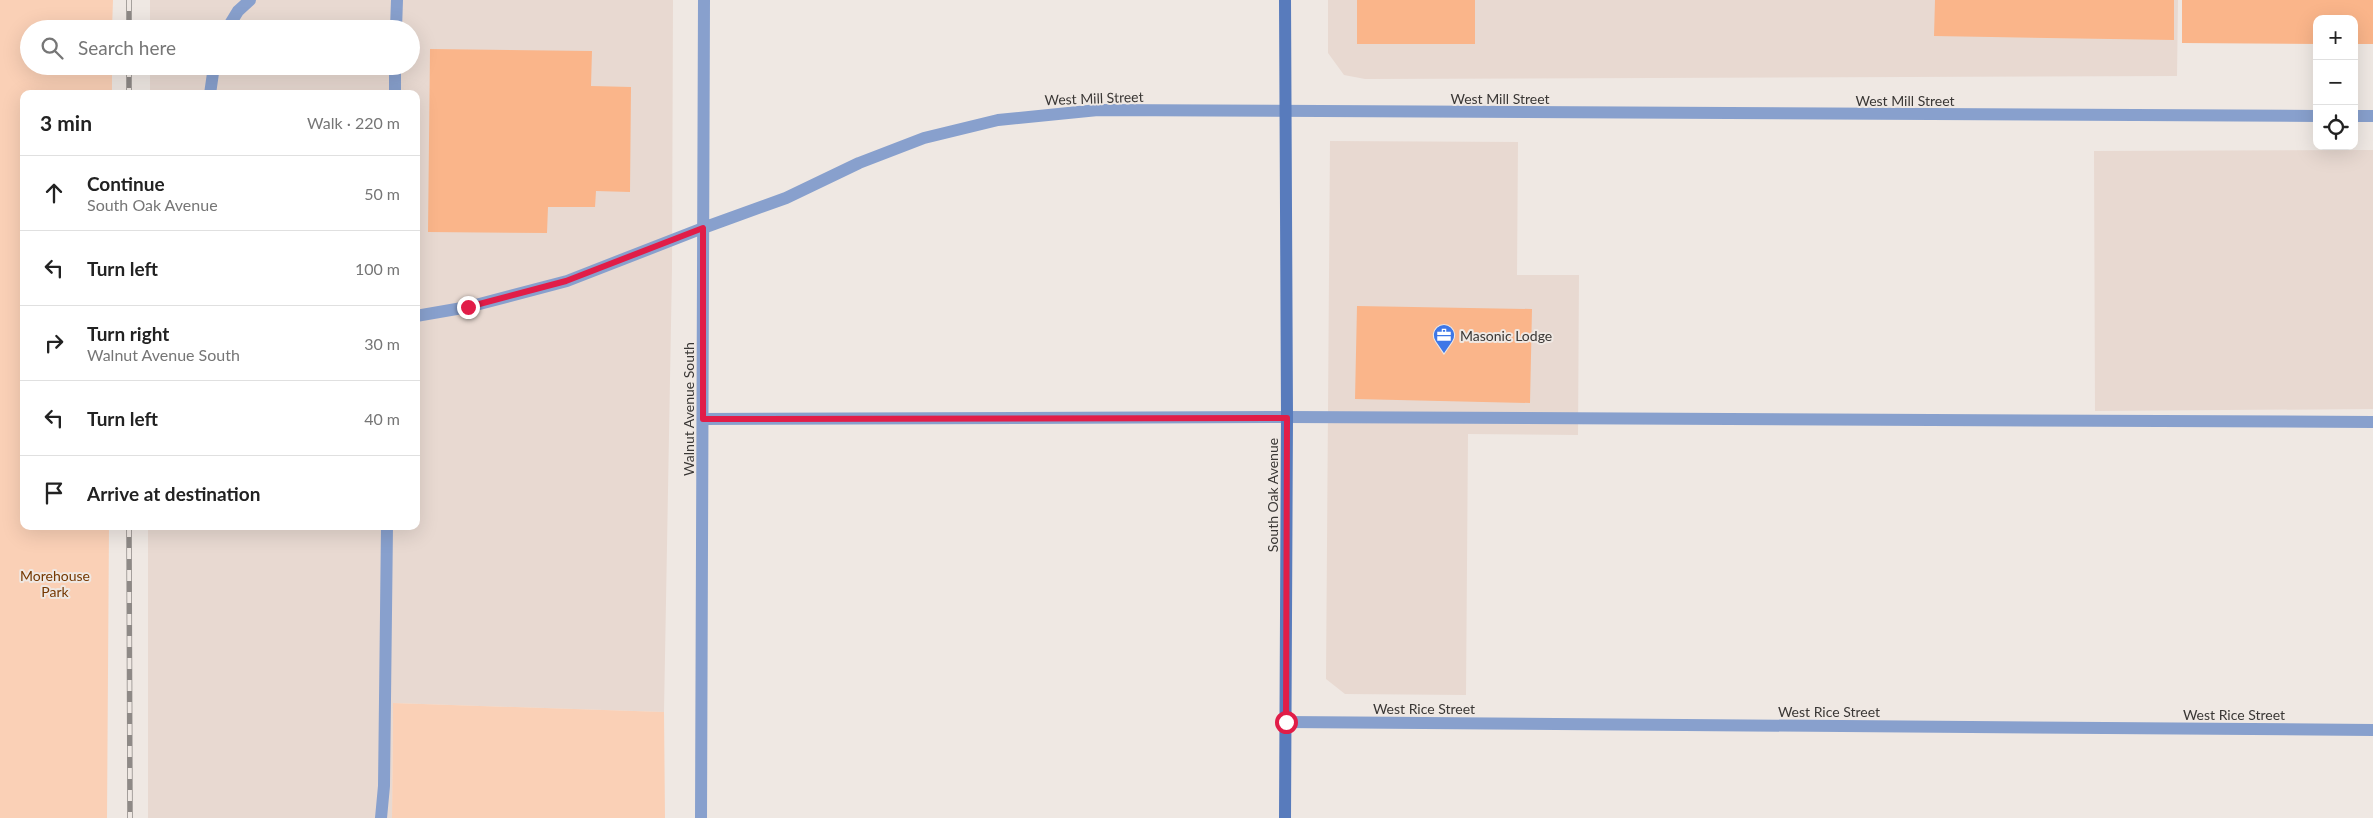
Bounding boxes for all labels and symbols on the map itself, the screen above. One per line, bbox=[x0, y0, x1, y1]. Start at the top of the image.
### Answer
street label: West Mill Street bbox=[1044, 88, 1144, 108]
street label: West Mill Street bbox=[1450, 90, 1550, 107]
street label: West Mill Street bbox=[1855, 92, 1955, 109]
route end bbox=[457, 296, 480, 319]
office icon: Masonic Lodge bbox=[1432, 323, 1456, 354]
place label: Masonic Lodge bbox=[1460, 327, 1552, 344]
street label: Walnut Avenue South bbox=[680, 342, 697, 476]
street label: South Oak Avenue bbox=[1264, 438, 1281, 552]
park label: Morehouse Park bbox=[20, 567, 90, 600]
street label: West Rice Street bbox=[1373, 700, 1475, 717]
street label: West Rice Street bbox=[1778, 703, 1880, 720]
street label: West Rice Street bbox=[2183, 706, 2285, 723]
route start bbox=[1275, 711, 1298, 734]

